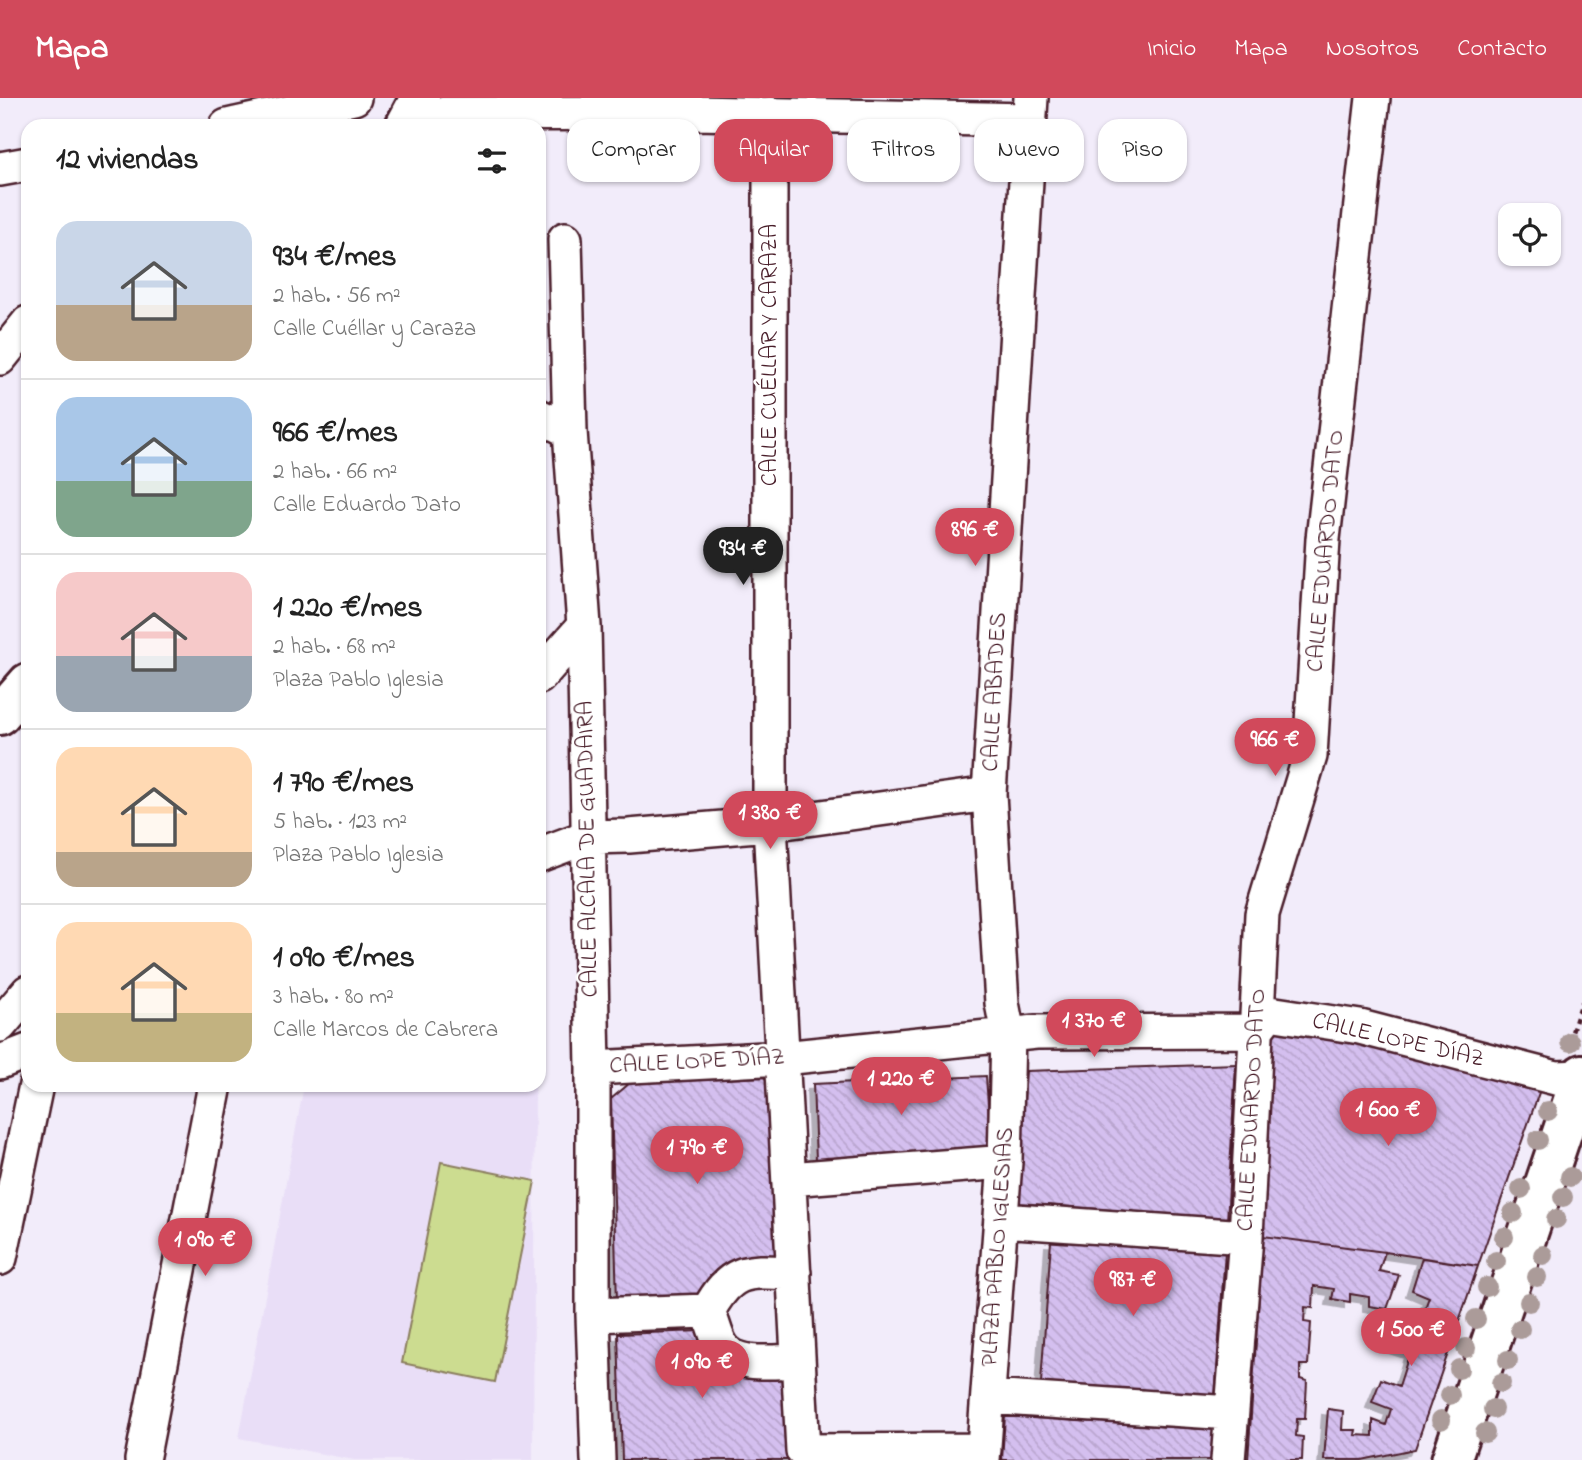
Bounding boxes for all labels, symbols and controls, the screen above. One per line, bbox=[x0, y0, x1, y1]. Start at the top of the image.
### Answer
text: Mapa bbox=[35, 25, 109, 73]
text: Inicio bbox=[1147, 32, 1196, 67]
text: Mapa bbox=[1234, 32, 1288, 67]
text: Nosotros bbox=[1326, 32, 1419, 67]
text: Contacto bbox=[1457, 32, 1547, 67]
chip: Comprar bbox=[567, 119, 700, 182]
chip: Alquilar bbox=[714, 119, 833, 182]
chip: Filtros bbox=[847, 119, 960, 182]
chip: Nuevo bbox=[974, 119, 1084, 182]
chip: Piso bbox=[1098, 119, 1187, 182]
text: 12 viviendas bbox=[56, 139, 198, 183]
icon: filters bbox=[473, 142, 511, 180]
map controls bbox=[1498, 203, 1561, 266]
button: locate bbox=[1498, 203, 1561, 266]
street label: CALLE CUÉLLAR Y CARAZA bbox=[753, 224, 788, 486]
text: 934 €/mes bbox=[273, 236, 396, 280]
icon: home bbox=[112, 249, 196, 333]
text: 2 hab. · 56 m² bbox=[273, 280, 400, 313]
text: Calle Cuéllar y Caraza bbox=[273, 313, 476, 346]
text: 966 €/mes bbox=[273, 412, 398, 456]
icon: home bbox=[112, 425, 196, 509]
street label: CALLE EDUARDO DATO bbox=[1298, 428, 1354, 674]
text: 2 hab. · 66 m² bbox=[273, 456, 397, 489]
text: Calle Eduardo Dato bbox=[273, 489, 461, 522]
pin: 896 € bbox=[926, 508, 1024, 568]
text: 896 € bbox=[951, 514, 999, 547]
pin: 934 € bbox=[694, 528, 792, 587]
text: 934 € bbox=[719, 533, 767, 566]
text: 1 220 €/mes bbox=[273, 587, 423, 631]
icon: home bbox=[112, 600, 196, 684]
street label: CALLE ABADES bbox=[973, 611, 1017, 773]
text: 2 hab. · 68 m² bbox=[273, 631, 396, 664]
text: Plaza Pablo Iglesia bbox=[273, 664, 444, 697]
street label: CALLE ALCALA DE GUADAIRA bbox=[568, 700, 608, 998]
pin: 966 € bbox=[1226, 718, 1324, 778]
text: 966 € bbox=[1251, 724, 1299, 757]
text: 1 790 €/mes bbox=[273, 762, 414, 806]
icon: home bbox=[112, 775, 196, 859]
pin: 1 380 € bbox=[705, 792, 835, 851]
text: 1 380 € bbox=[739, 797, 801, 830]
text: 5 hab. · 123 m² bbox=[273, 806, 407, 839]
text: Plaza Pablo Iglesia bbox=[273, 839, 444, 872]
text: 1 090 €/mes bbox=[273, 937, 415, 981]
icon: home bbox=[112, 950, 196, 1034]
text: 3 hab. · 80 m² bbox=[273, 981, 394, 1014]
street label: CALLE EDUARDO DATO bbox=[1228, 988, 1276, 1232]
pin: 1 370 € bbox=[1029, 1000, 1159, 1059]
street label: CALLE LOPE DÍAZ bbox=[1309, 1004, 1487, 1078]
text: 1 370 € bbox=[1062, 1005, 1126, 1038]
text: Calle Marcos de Cabrera bbox=[273, 1014, 498, 1047]
street label: CALLE LOPE DÍAZ bbox=[608, 1040, 786, 1084]
pin: 1 220 € bbox=[836, 1058, 966, 1117]
text: 1 220 € bbox=[867, 1063, 935, 1096]
pin: 1 600 € bbox=[1323, 1088, 1453, 1148]
text: 1 600 € bbox=[1356, 1094, 1420, 1127]
pin: 1 790 € bbox=[632, 1126, 762, 1186]
street label: PLAZA PABLO IGLESIAS bbox=[972, 1126, 1024, 1368]
text: 1 790 € bbox=[666, 1132, 728, 1165]
pin: 1 090 € bbox=[140, 1218, 270, 1278]
text: 1 090 € bbox=[174, 1224, 236, 1257]
pin: 987 € bbox=[1084, 1258, 1182, 1318]
text: 987 € bbox=[1110, 1264, 1156, 1297]
pin: 1 500 € bbox=[1346, 1308, 1476, 1368]
text: 1 500 € bbox=[1377, 1314, 1445, 1347]
pin: 1 090 € bbox=[637, 1340, 767, 1400]
text: 1 090 € bbox=[671, 1346, 733, 1379]

